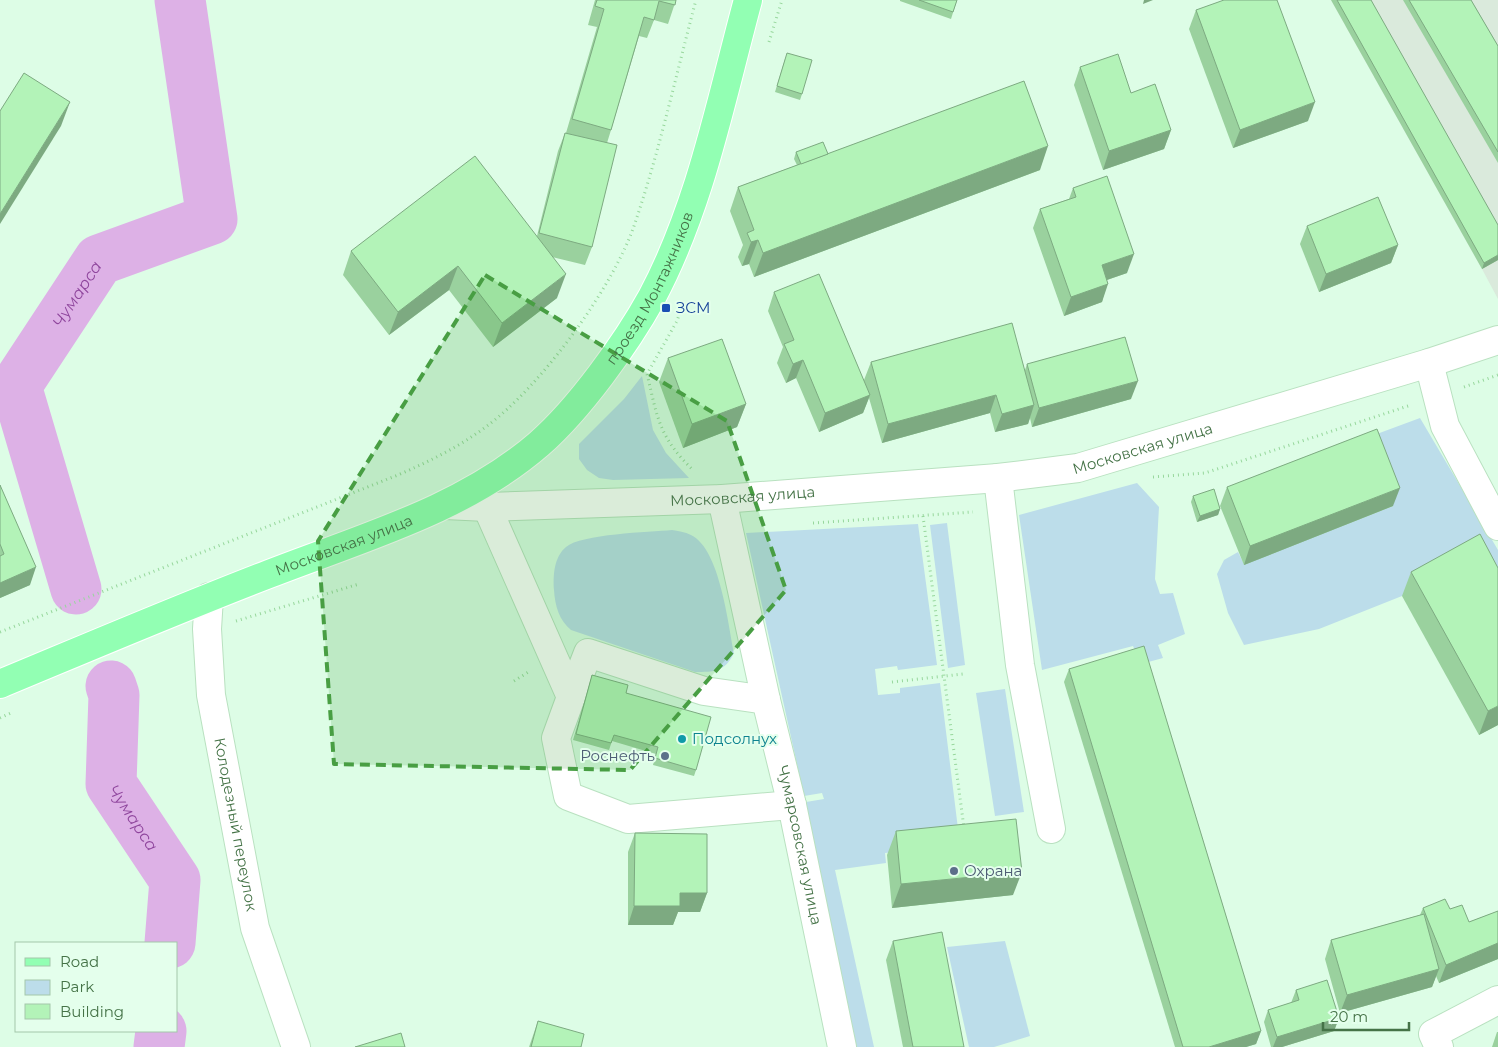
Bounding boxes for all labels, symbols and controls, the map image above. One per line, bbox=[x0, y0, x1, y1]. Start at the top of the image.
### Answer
street label: проезд Монтажников bbox=[601, 209, 697, 368]
water label: Чумарса bbox=[48, 257, 106, 331]
place label: ЗСМ bbox=[676, 298, 711, 317]
marker: ЗСМ bbox=[660, 302, 672, 314]
street label: Московская улица bbox=[1070, 418, 1215, 478]
street label: Московская улица bbox=[670, 482, 816, 510]
street label: Московская улица bbox=[273, 510, 415, 580]
place label: Подсолнух bbox=[692, 729, 777, 748]
marker: Подсолнух bbox=[676, 733, 688, 745]
street label: Колодезный переулок bbox=[210, 736, 262, 913]
place label: Роснефть bbox=[580, 746, 655, 765]
marker: Роснефть bbox=[659, 750, 671, 762]
street label: Чумарсовская улица bbox=[774, 764, 827, 927]
water label: Чумарса bbox=[104, 781, 162, 855]
place label: Охрана bbox=[964, 861, 1022, 880]
marker: Охрана bbox=[948, 865, 960, 877]
legend bbox=[15, 942, 178, 1032]
text: Road bbox=[60, 952, 99, 971]
text: Park bbox=[60, 977, 94, 996]
scale bar bbox=[1323, 1000, 1409, 1032]
text: Building bbox=[60, 1002, 124, 1021]
text: 20 m bbox=[1330, 1007, 1368, 1026]

